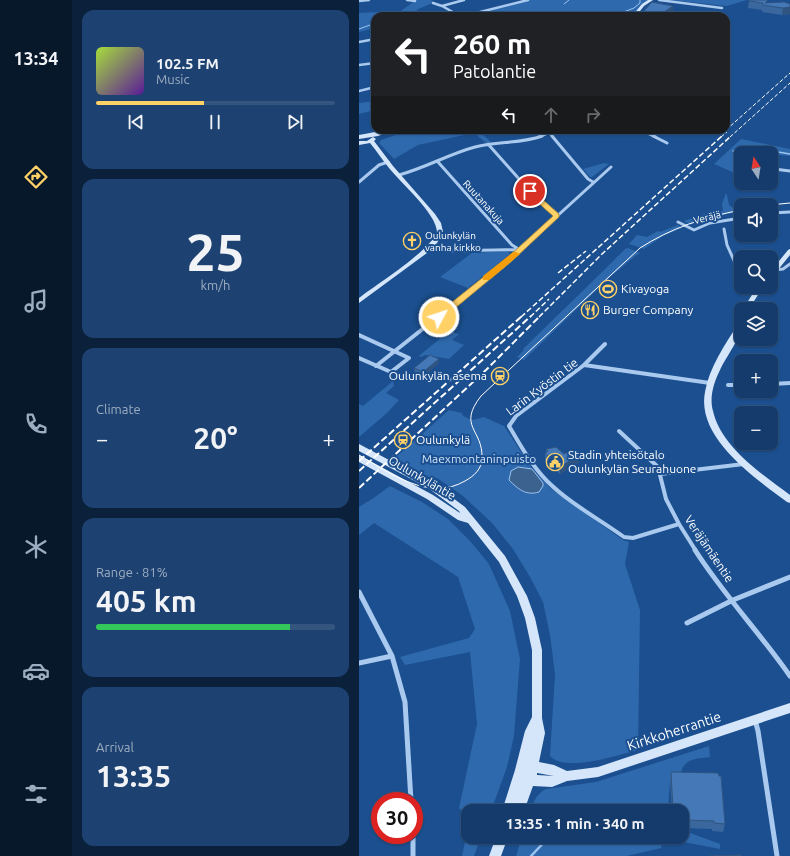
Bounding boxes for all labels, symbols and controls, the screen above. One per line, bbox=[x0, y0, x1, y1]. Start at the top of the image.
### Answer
icon: left bbox=[387, 28, 439, 80]
text: 260 m bbox=[453, 28, 531, 59]
text: 13:34 bbox=[13, 48, 59, 68]
text: 102.5 FM bbox=[156, 55, 219, 72]
text: Patolantie bbox=[453, 61, 536, 81]
text: Music bbox=[156, 72, 190, 86]
icon: left bbox=[498, 104, 520, 126]
icon: ahead bbox=[540, 104, 562, 126]
icon: right bbox=[582, 104, 604, 126]
icon: previous bbox=[125, 111, 147, 133]
icon: pause bbox=[204, 111, 226, 133]
icon: next bbox=[284, 111, 306, 133]
north arrow bbox=[734, 146, 778, 190]
map controls bbox=[734, 146, 778, 450]
icon: directions bbox=[22, 163, 50, 191]
pin bbox=[513, 174, 547, 208]
street label: Ruutanakuja bbox=[461, 178, 506, 227]
icon: arrive bbox=[519, 180, 541, 202]
button: sound bbox=[734, 198, 778, 242]
street label: Veräjä bbox=[692, 209, 722, 226]
text: 25 bbox=[186, 223, 245, 281]
place label: Oulunkylän vanha kirkko bbox=[425, 230, 481, 253]
church icon: Oulunkylän vanha kirkko bbox=[402, 231, 422, 251]
button: search bbox=[734, 250, 778, 294]
text: km/h bbox=[200, 278, 231, 292]
sports icon: Kivayoga bbox=[598, 279, 618, 299]
place label: Kivayoga bbox=[621, 282, 669, 295]
icon: music bbox=[22, 287, 50, 315]
position arrow bbox=[418, 296, 460, 338]
restaurant icon: Burger Company bbox=[580, 300, 600, 320]
button: layers bbox=[734, 302, 778, 346]
place label: Burger Company bbox=[603, 303, 693, 316]
button: + bbox=[734, 354, 778, 398]
street label: Larin Kyöstin tie bbox=[503, 356, 580, 418]
station icon: Oulunkylän asema bbox=[490, 366, 510, 386]
place label: Oulunkylän asema bbox=[389, 369, 487, 382]
text: Climate bbox=[96, 402, 141, 416]
button: − bbox=[734, 406, 778, 450]
icon: phone bbox=[22, 410, 50, 438]
text: 20° bbox=[193, 421, 238, 455]
text: − bbox=[96, 426, 108, 451]
text: + bbox=[323, 426, 335, 451]
station icon: Oulunkylä bbox=[393, 430, 413, 450]
place label: Oulunkylä bbox=[416, 433, 470, 446]
place label: Stadin yhteisötalo Oulunkylän Seurahuone bbox=[568, 448, 697, 475]
park label: Maexmontaninpuisto bbox=[422, 452, 536, 465]
public building icon: Stadin yhteisötalo Oulunkylän Seurahuone bbox=[545, 452, 565, 472]
street label: Oulunkyläntie bbox=[386, 453, 458, 502]
street label: Veräjämäentie bbox=[682, 513, 737, 585]
icon: climate bbox=[22, 533, 50, 561]
text: Range · 81% bbox=[96, 565, 168, 579]
text: 405 km bbox=[96, 584, 197, 618]
icon: car bbox=[22, 657, 50, 685]
street label: Kirkkoherrantie bbox=[625, 708, 723, 754]
text: Arrival bbox=[96, 740, 134, 754]
text: 13:35 bbox=[96, 759, 171, 793]
icon: filters bbox=[22, 780, 50, 808]
speed limit sign: 30 bbox=[371, 792, 423, 844]
text: 13:35 · 1 min · 340 m bbox=[506, 815, 644, 832]

